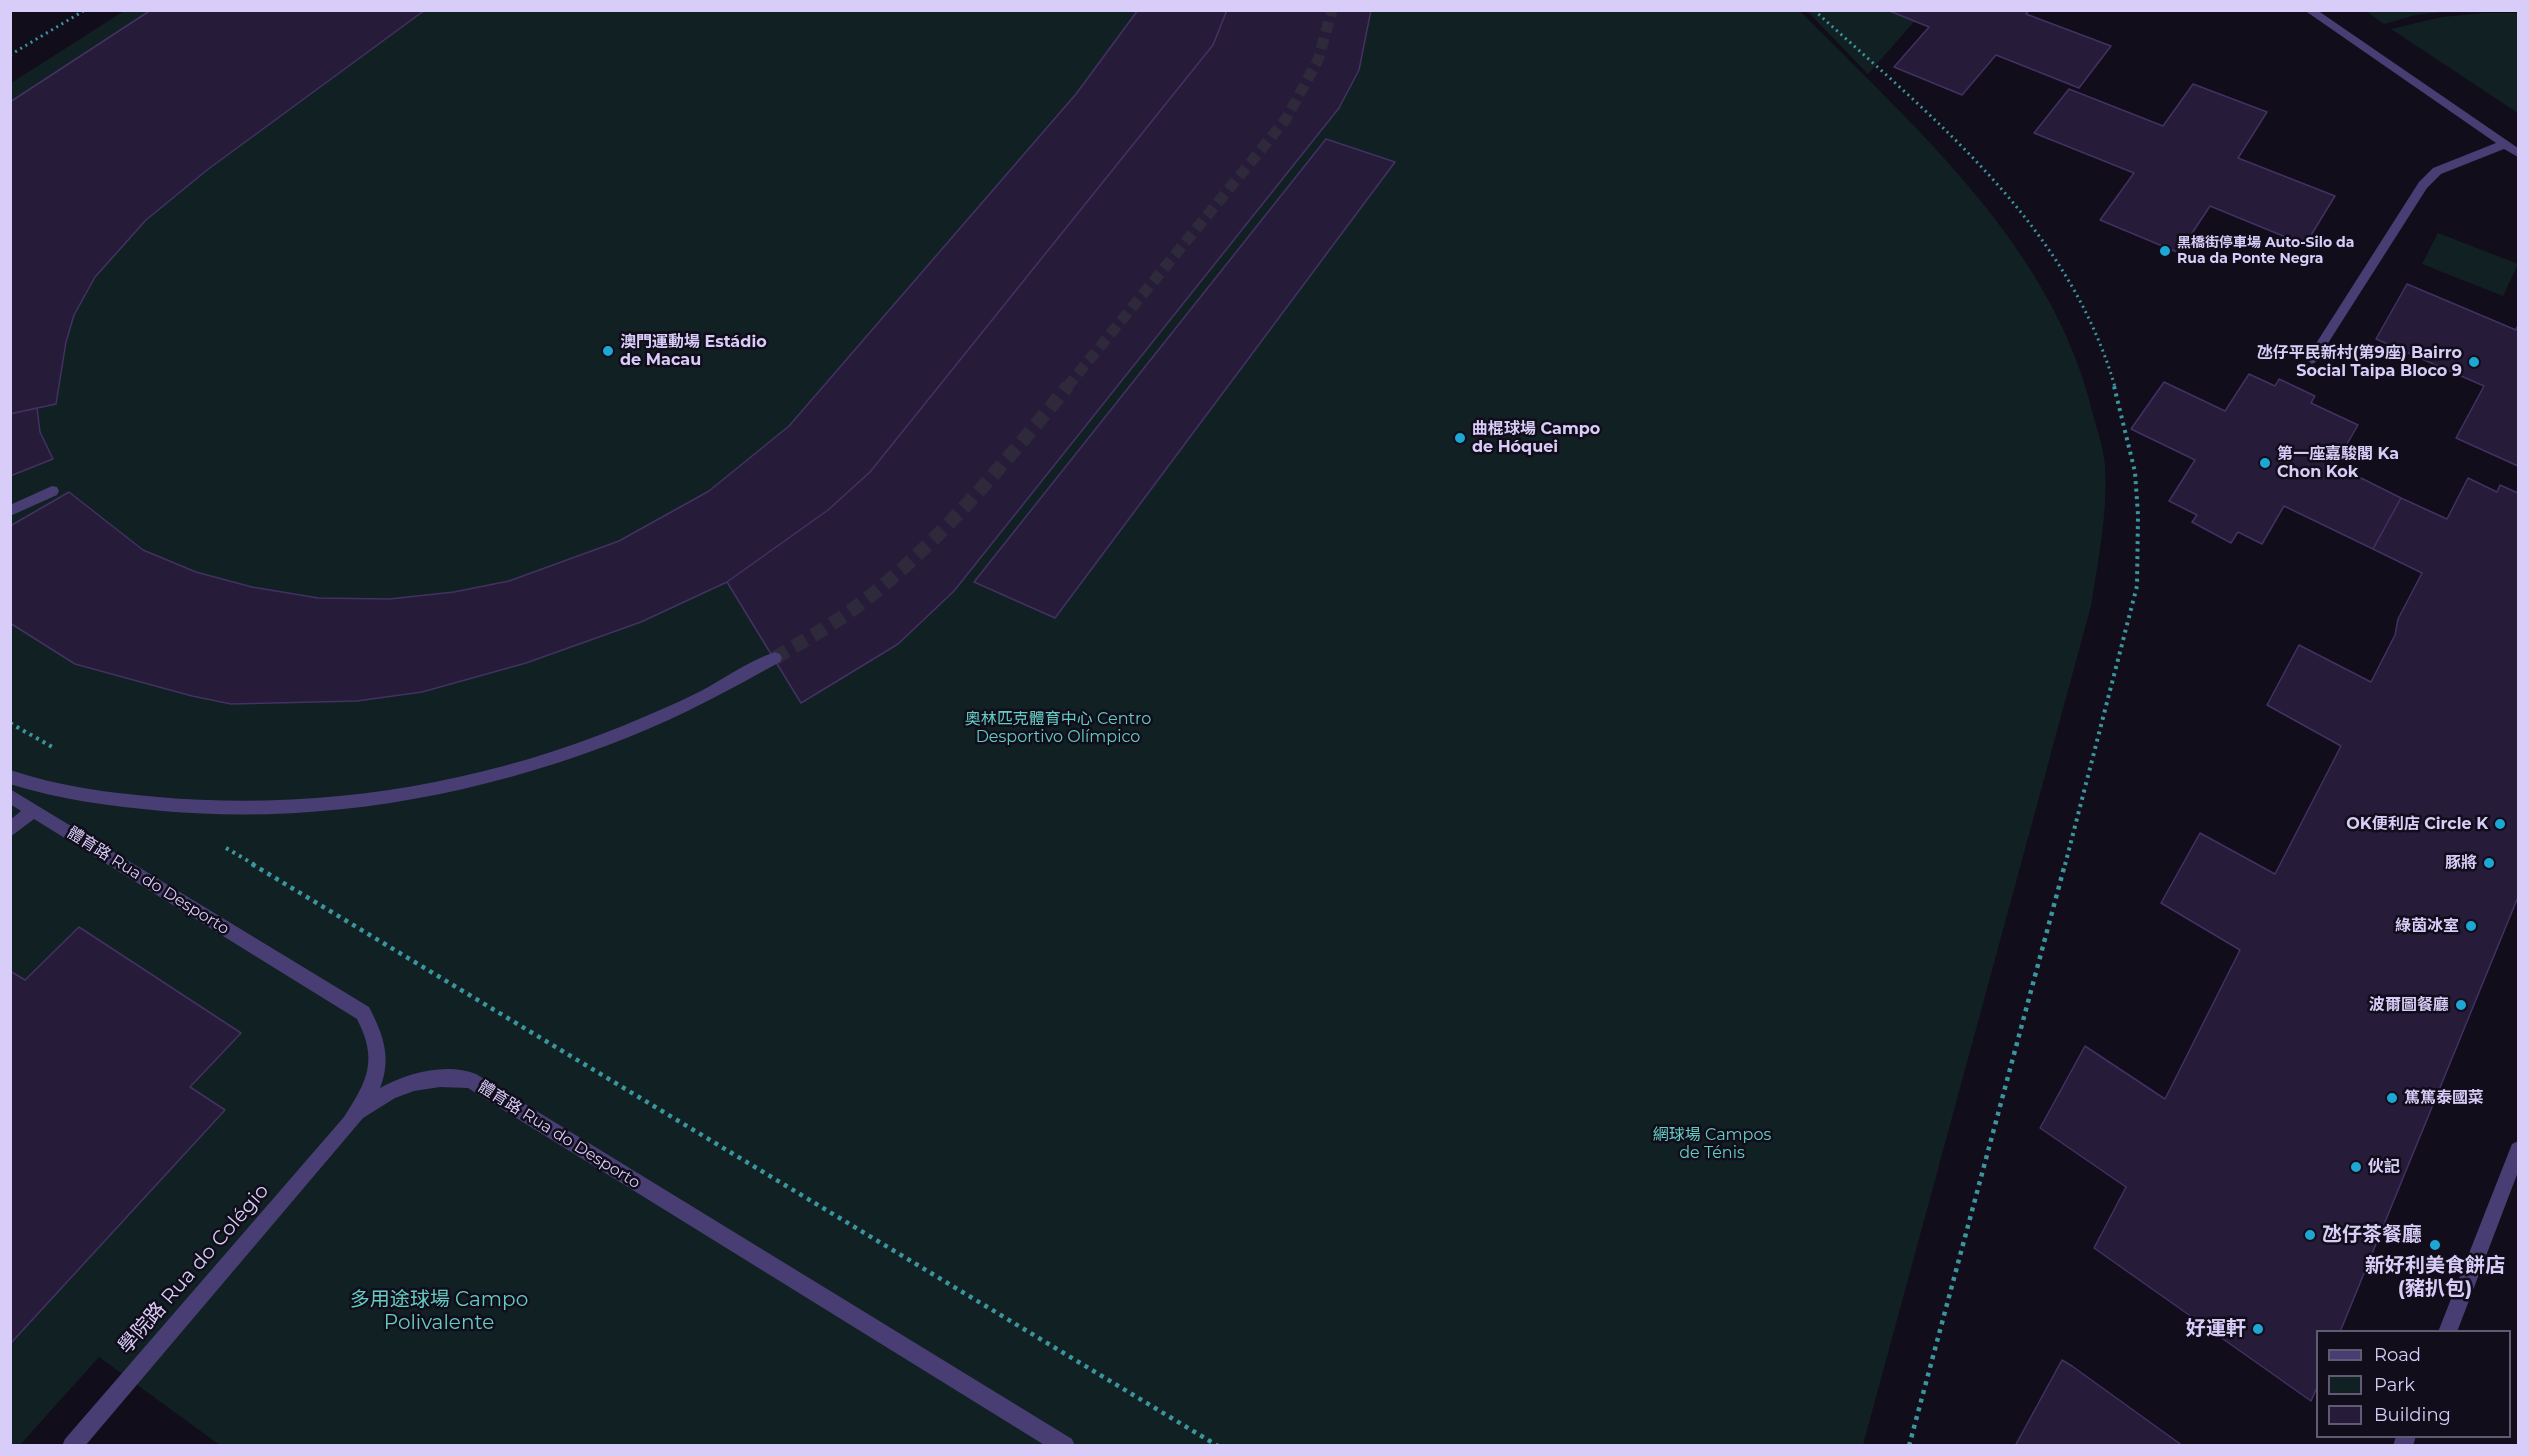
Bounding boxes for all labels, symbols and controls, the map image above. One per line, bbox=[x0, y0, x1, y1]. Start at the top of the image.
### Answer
place label: 黑橋街停車場 Auto-Silo da Rua da Ponte Negra bbox=[2177, 235, 2354, 268]
marker: 黑橋街停車場 Auto-Silo da Rua da Ponte Negra bbox=[2158, 244, 2172, 258]
place label: 澳門運動場 Estádio de Macau bbox=[620, 332, 767, 370]
place label: 氹仔平民新村(第9座) Bairro Social Taipa Bloco 9 bbox=[2257, 343, 2462, 381]
marker: 澳門運動場 Estádio de Macau bbox=[601, 344, 615, 358]
marker: 氹仔平民新村(第9座) Bairro Social Taipa Bloco 9 bbox=[2467, 355, 2481, 369]
place label: 曲棍球場 Campo de Hóquei bbox=[1472, 419, 1600, 457]
marker: 曲棍球場 Campo de Hóquei bbox=[1453, 431, 1467, 445]
place label: 第一座嘉駿閣 Ka Chon Kok bbox=[2277, 444, 2399, 482]
marker: 第一座嘉駿閣 Ka Chon Kok bbox=[2258, 456, 2272, 470]
park label: 奧林匹克體育中心 Centro Desportivo Olímpico bbox=[965, 709, 1151, 747]
place label: OK便利店 Circle K bbox=[2346, 814, 2488, 834]
marker: OK便利店 Circle K bbox=[2493, 817, 2507, 831]
street label: 體育路 Rua do Desporto bbox=[63, 823, 233, 939]
place label: 豚將 bbox=[2445, 853, 2477, 873]
marker: 豚將 bbox=[2482, 856, 2496, 870]
place label: 綠茵冰室 bbox=[2395, 916, 2459, 936]
marker: 綠茵冰室 bbox=[2464, 919, 2478, 933]
place label: 波爾圖餐廳 bbox=[2369, 995, 2449, 1015]
marker: 波爾圖餐廳 bbox=[2454, 998, 2468, 1012]
street label: 體育路 Rua do Desporto bbox=[474, 1077, 644, 1193]
place label: 篤篤泰國菜 bbox=[2404, 1088, 2484, 1108]
marker: 篤篤泰國菜 bbox=[2385, 1091, 2399, 1105]
park label: 網球場 Campos de Ténis bbox=[1653, 1125, 1771, 1163]
place label: 伙記 bbox=[2368, 1157, 2400, 1177]
marker: 伙記 bbox=[2349, 1160, 2363, 1174]
street label: 學院路 Rua do Colégio bbox=[114, 1179, 274, 1359]
place label: 氹仔茶餐廳 bbox=[2322, 1223, 2422, 1247]
marker: 氹仔茶餐廳 bbox=[2303, 1228, 2317, 1242]
marker: 新好利美食餅店 (豬扒包) bbox=[2428, 1238, 2442, 1252]
place label: 新好利美食餅店 (豬扒包) bbox=[2365, 1254, 2505, 1301]
park label: 多用途球場 Campo Polivalente bbox=[350, 1288, 528, 1335]
place label: 好運軒 bbox=[2186, 1317, 2246, 1341]
marker: 好運軒 bbox=[2251, 1322, 2265, 1336]
legend bbox=[2316, 1330, 2511, 1438]
text: Road bbox=[2374, 1344, 2421, 1366]
text: Park bbox=[2374, 1374, 2415, 1396]
text: Building bbox=[2374, 1404, 2451, 1426]

